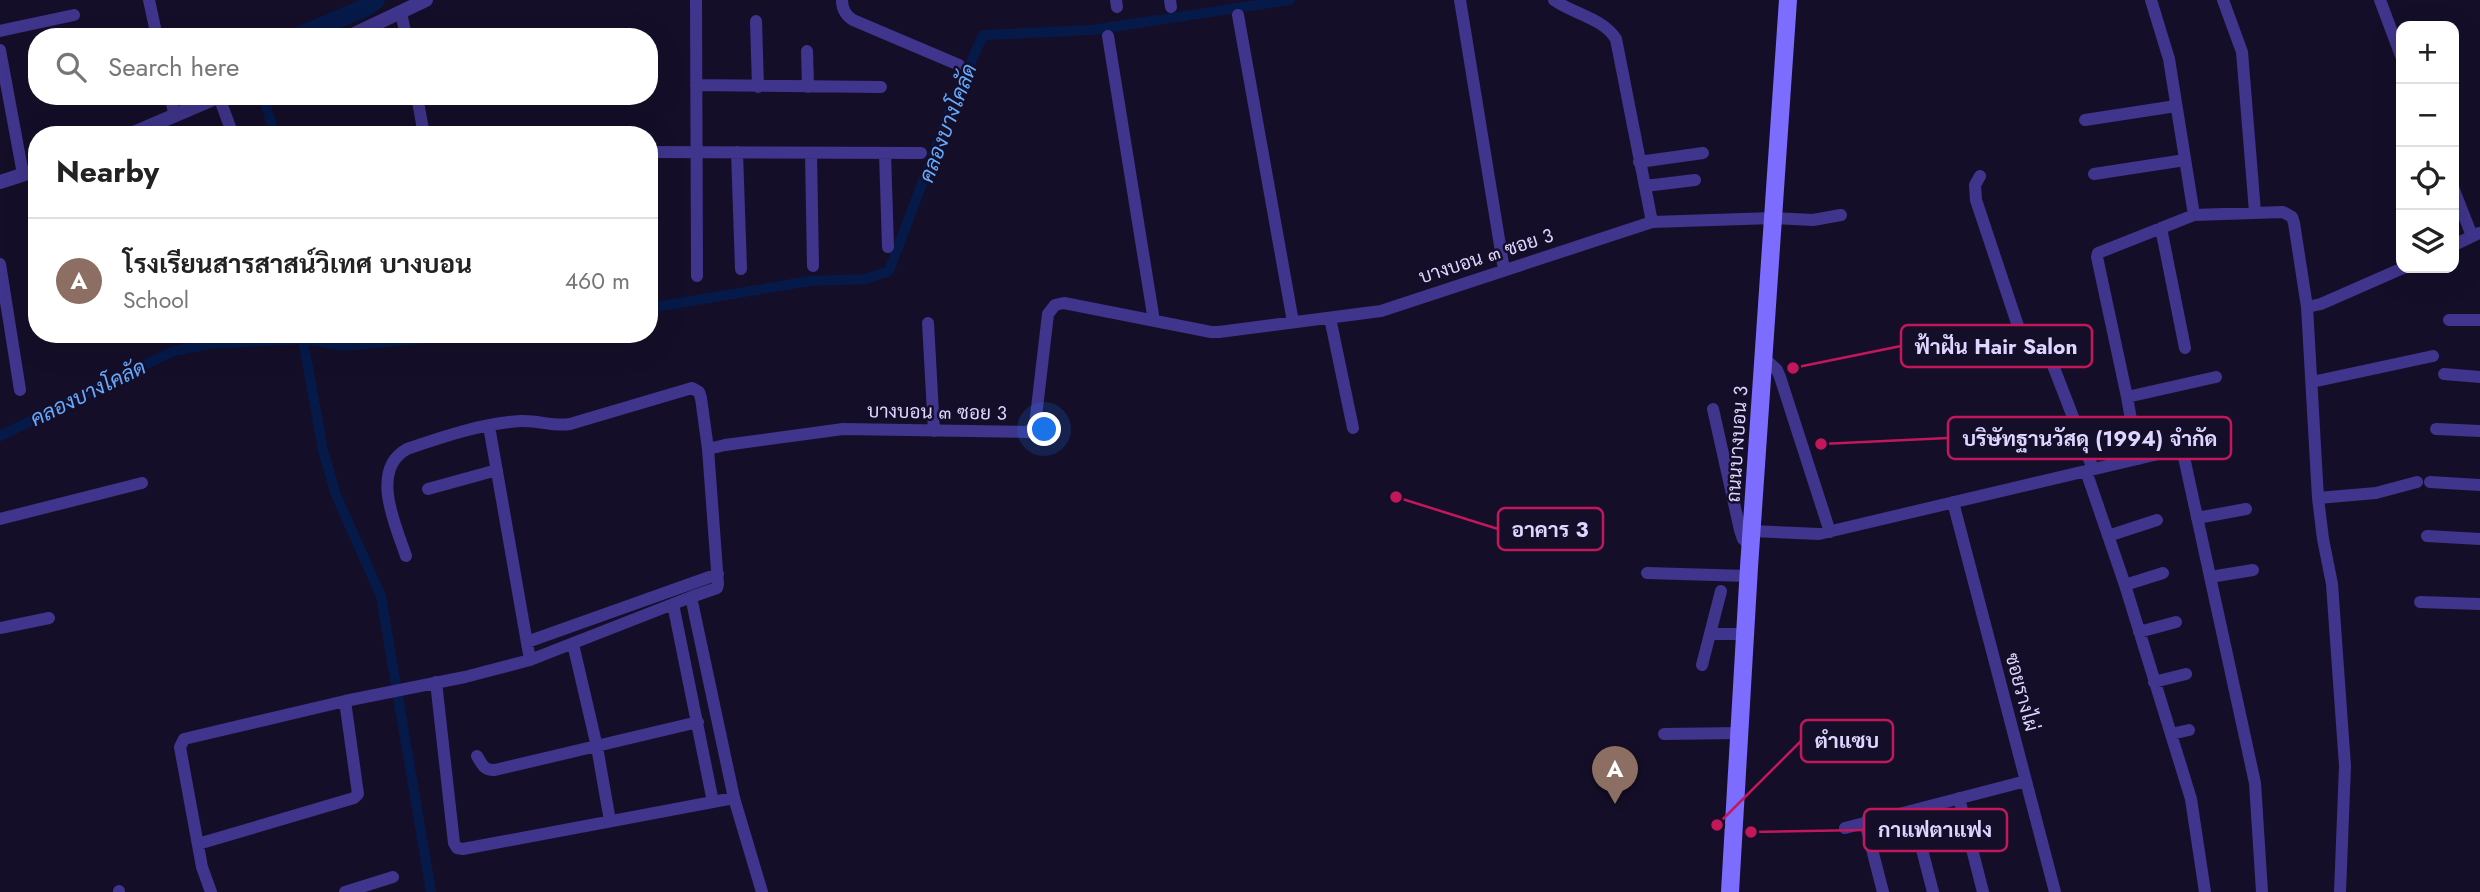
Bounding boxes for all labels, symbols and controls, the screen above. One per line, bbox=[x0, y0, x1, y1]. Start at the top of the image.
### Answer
map controls bbox=[2396, 21, 2459, 273]
button: + bbox=[2396, 21, 2459, 84]
search box bbox=[28, 28, 658, 105]
icon: search bbox=[52, 48, 90, 86]
text: Search here bbox=[108, 48, 240, 86]
water label: คลองบางโคลัด bbox=[912, 59, 984, 187]
button: − bbox=[2396, 84, 2459, 147]
button: locate bbox=[2396, 147, 2459, 210]
text: Nearby bbox=[56, 150, 159, 193]
button: layers bbox=[2396, 210, 2459, 273]
street label: บางบอน ๓ ซอย 3 bbox=[1415, 222, 1557, 290]
text: โรงเรียนสารสาสน์วิเทศ บางบอน bbox=[123, 245, 472, 283]
text: A bbox=[71, 264, 87, 298]
text: 460 m bbox=[565, 264, 630, 298]
text: School bbox=[123, 283, 189, 317]
callout: ฟ้าฝัน Hair Salon bbox=[1901, 325, 2092, 367]
text: ฟ้าฝัน Hair Salon bbox=[1915, 332, 2077, 362]
water label: คลองบางโคลัด bbox=[25, 352, 151, 434]
street label: ถนนบางบอน 3 bbox=[1719, 385, 1755, 503]
street label: บางบอน ๓ ซอย 3 bbox=[867, 397, 1007, 427]
your location bbox=[1027, 412, 1061, 446]
callout: บริษัทฐานวัสดุ (1994) จำกัด bbox=[1948, 417, 2231, 459]
text: บริษัทฐานวัสดุ (1994) จำกัด bbox=[1962, 424, 2218, 454]
callout: อาคาร 3 bbox=[1498, 508, 1603, 550]
text: อาคาร 3 bbox=[1512, 515, 1588, 545]
street label: ซอยรางไผ่ bbox=[1999, 650, 2045, 734]
callout: ตำแซบ bbox=[1801, 720, 1893, 762]
text: ตำแซบ bbox=[1815, 726, 1879, 756]
pin: A bbox=[1592, 746, 1638, 804]
callout: กาแฟตาแฟง bbox=[1864, 809, 2007, 851]
text: กาแฟตาแฟง bbox=[1878, 815, 1992, 845]

